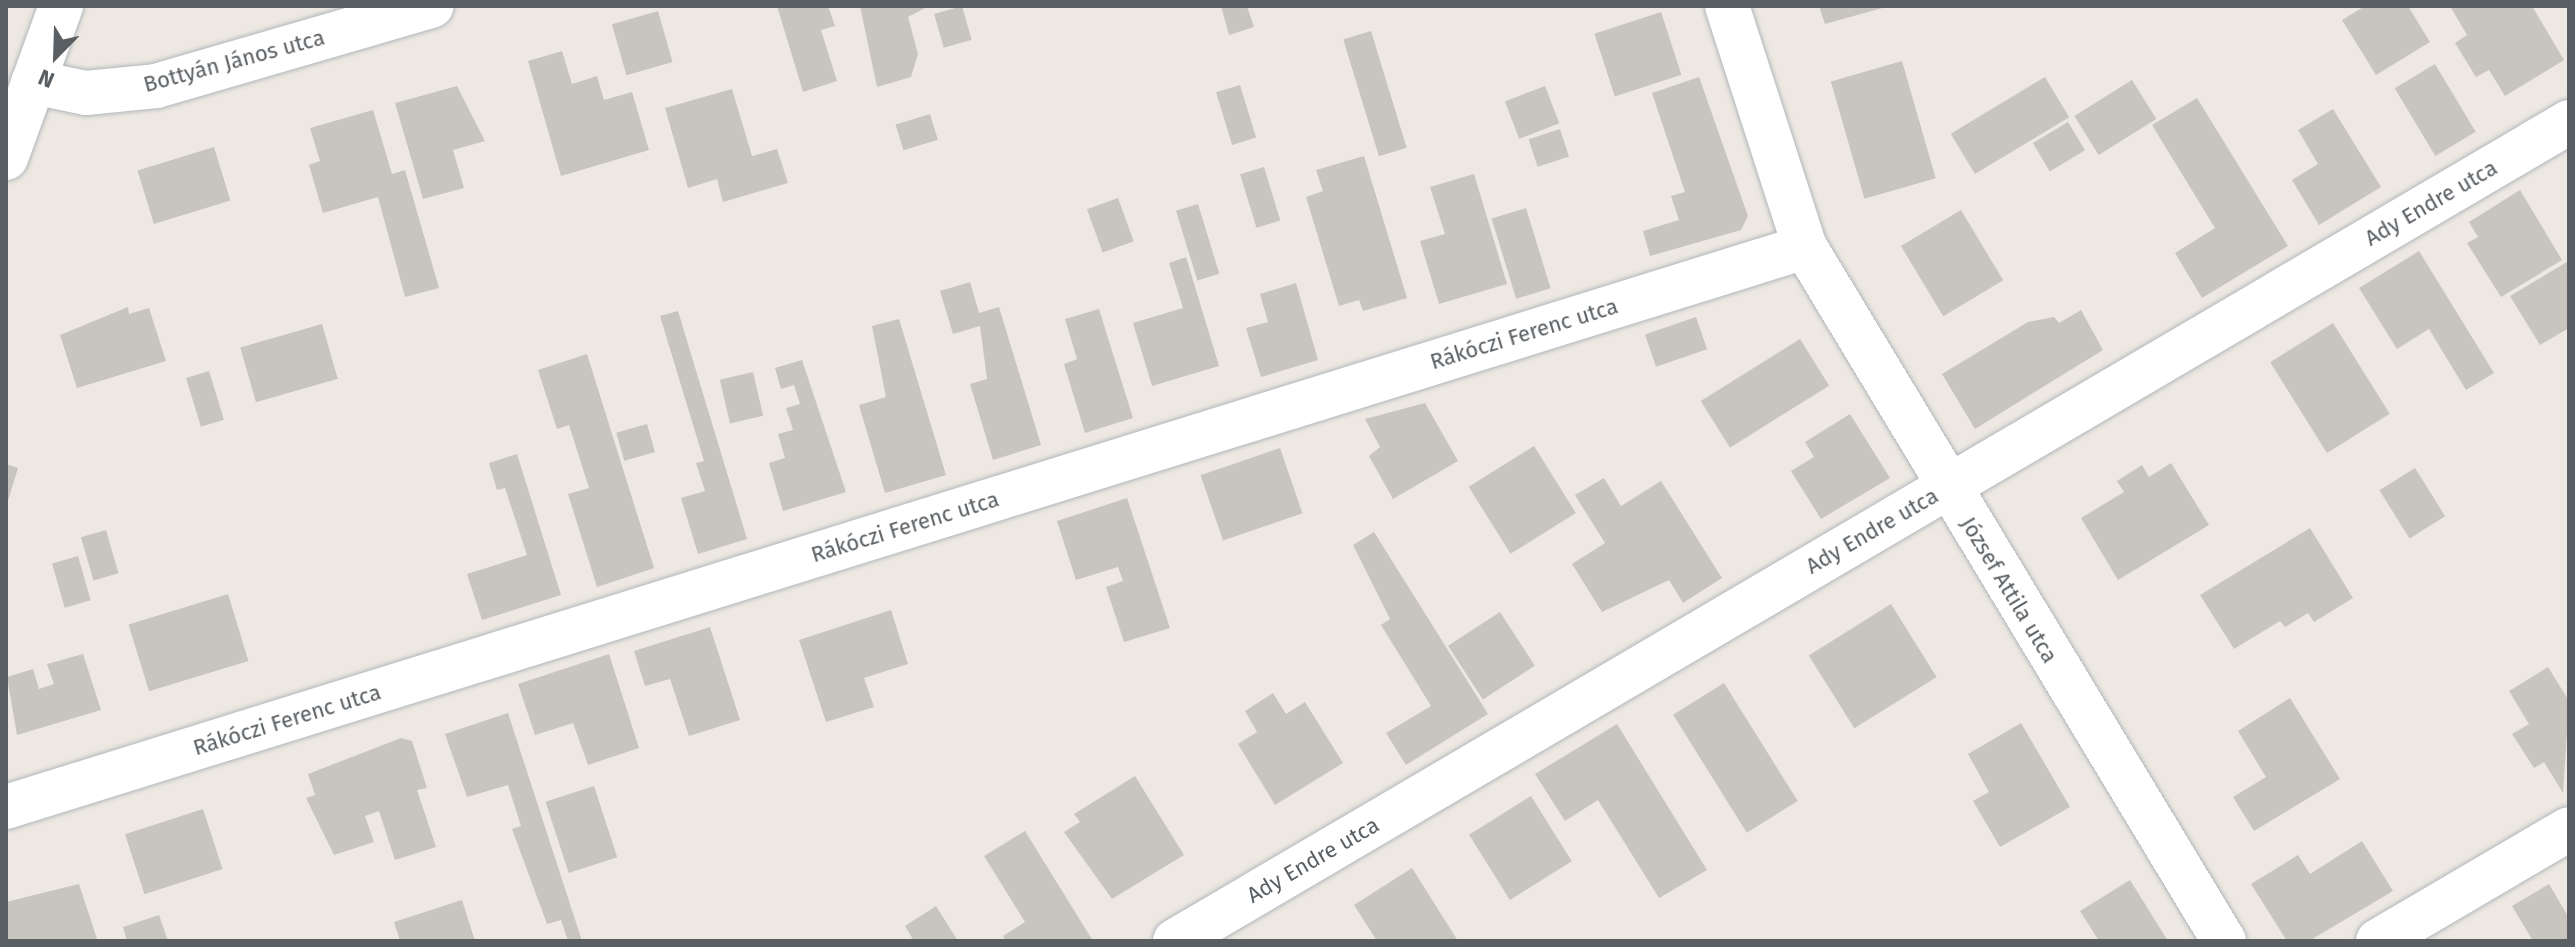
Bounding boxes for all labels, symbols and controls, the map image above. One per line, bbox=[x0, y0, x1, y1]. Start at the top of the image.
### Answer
north arrow bbox=[16, 16, 96, 96]
street label: Bottyán János utca bbox=[141, 24, 327, 98]
text: N bbox=[34, 63, 58, 94]
street label: Ady Endre utca bbox=[2360, 154, 2502, 252]
street label: Rákóczi Ferenc utca bbox=[1427, 293, 1621, 375]
street label: Ady Endre utca bbox=[1801, 482, 1943, 580]
street label: Rákóczi Ferenc utca bbox=[808, 486, 1002, 568]
street label: József Attila utca bbox=[1955, 512, 2063, 668]
street label: Rákóczi Ferenc utca bbox=[190, 679, 384, 761]
street label: Ady Endre utca bbox=[1242, 811, 1384, 909]

